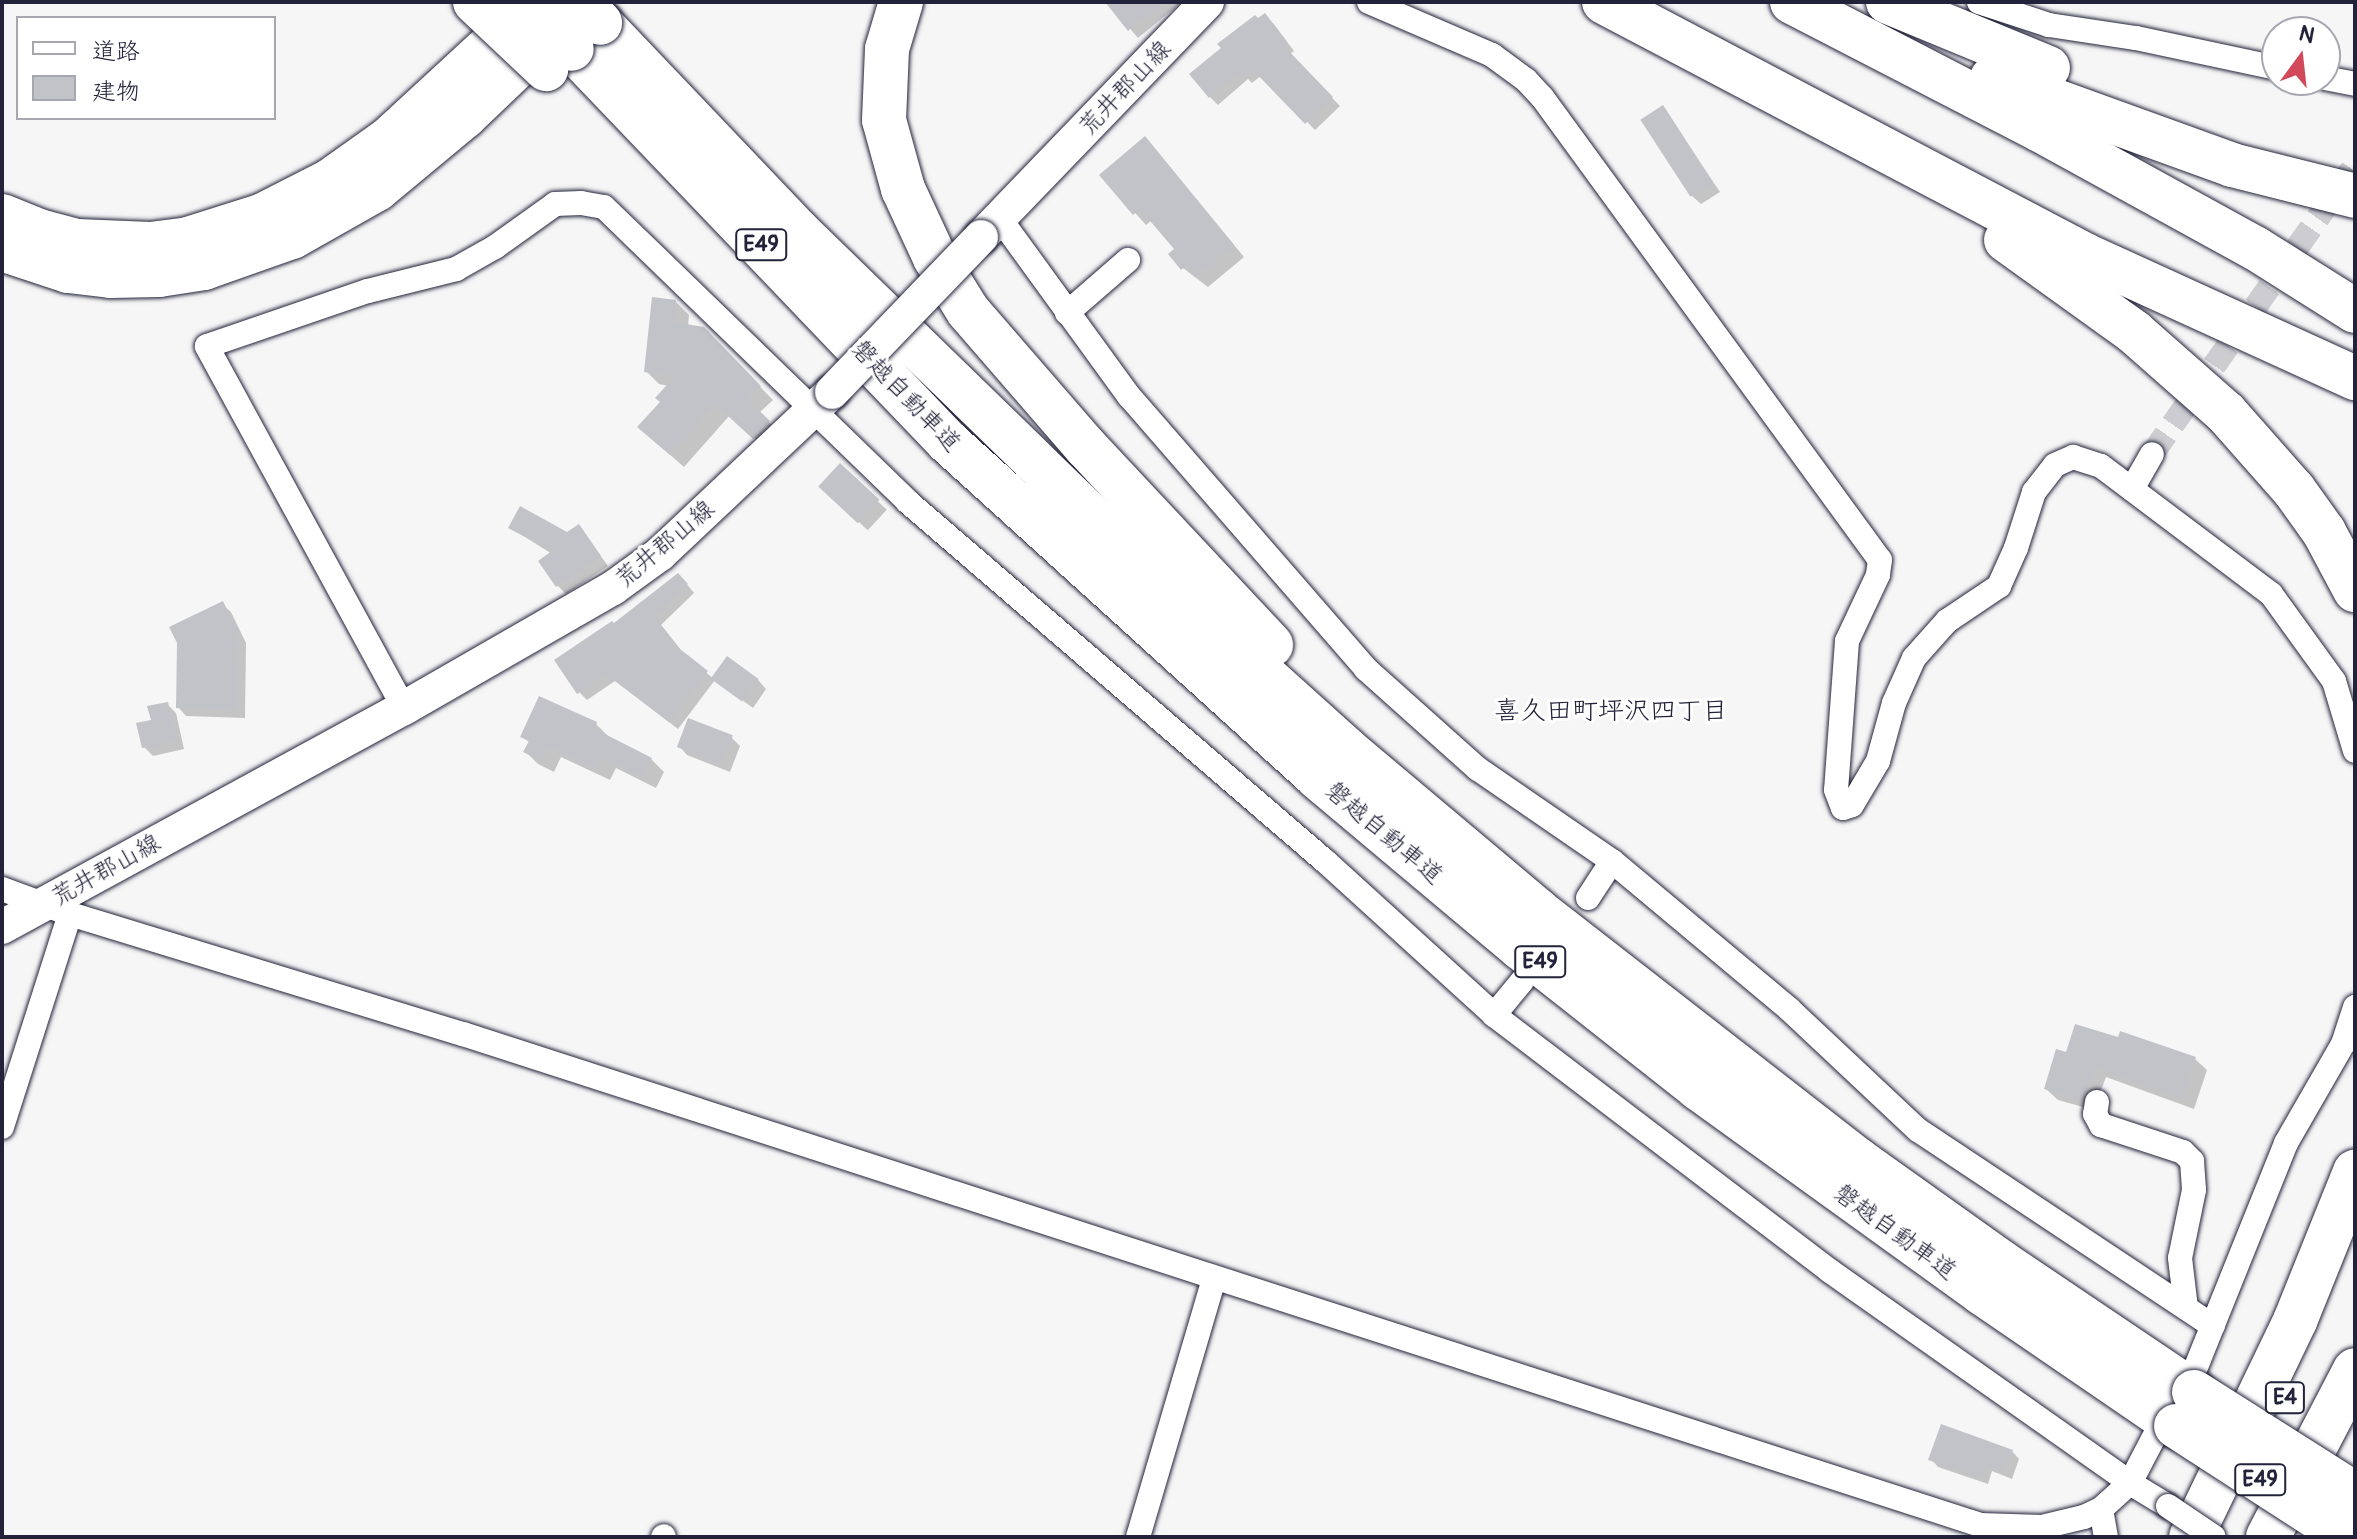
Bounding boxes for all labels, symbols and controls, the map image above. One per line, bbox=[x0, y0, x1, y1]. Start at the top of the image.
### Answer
legend bbox=[16, 16, 276, 120]
north arrow bbox=[2261, 16, 2341, 96]
text: N bbox=[2296, 19, 2318, 50]
street label: 荒井郡山線 bbox=[1073, 35, 1177, 141]
text: 道路 bbox=[92, 37, 140, 66]
text: 建物 bbox=[92, 77, 140, 106]
road number: E49 bbox=[735, 227, 787, 263]
street label: 磐越自動車道 bbox=[846, 334, 966, 458]
street label: 荒井郡山線 bbox=[610, 494, 720, 594]
district label: 喜久田町坪沢四丁目 bbox=[1494, 696, 1728, 728]
street label: 磐越自動車道 bbox=[1320, 776, 1448, 890]
street label: 荒井郡山線 bbox=[47, 828, 165, 912]
road number: E49 bbox=[1514, 944, 1566, 980]
street label: 磐越自動車道 bbox=[1828, 1178, 1962, 1286]
road number: E4 bbox=[2263, 1380, 2307, 1416]
road number: E49 bbox=[2234, 1462, 2286, 1498]

